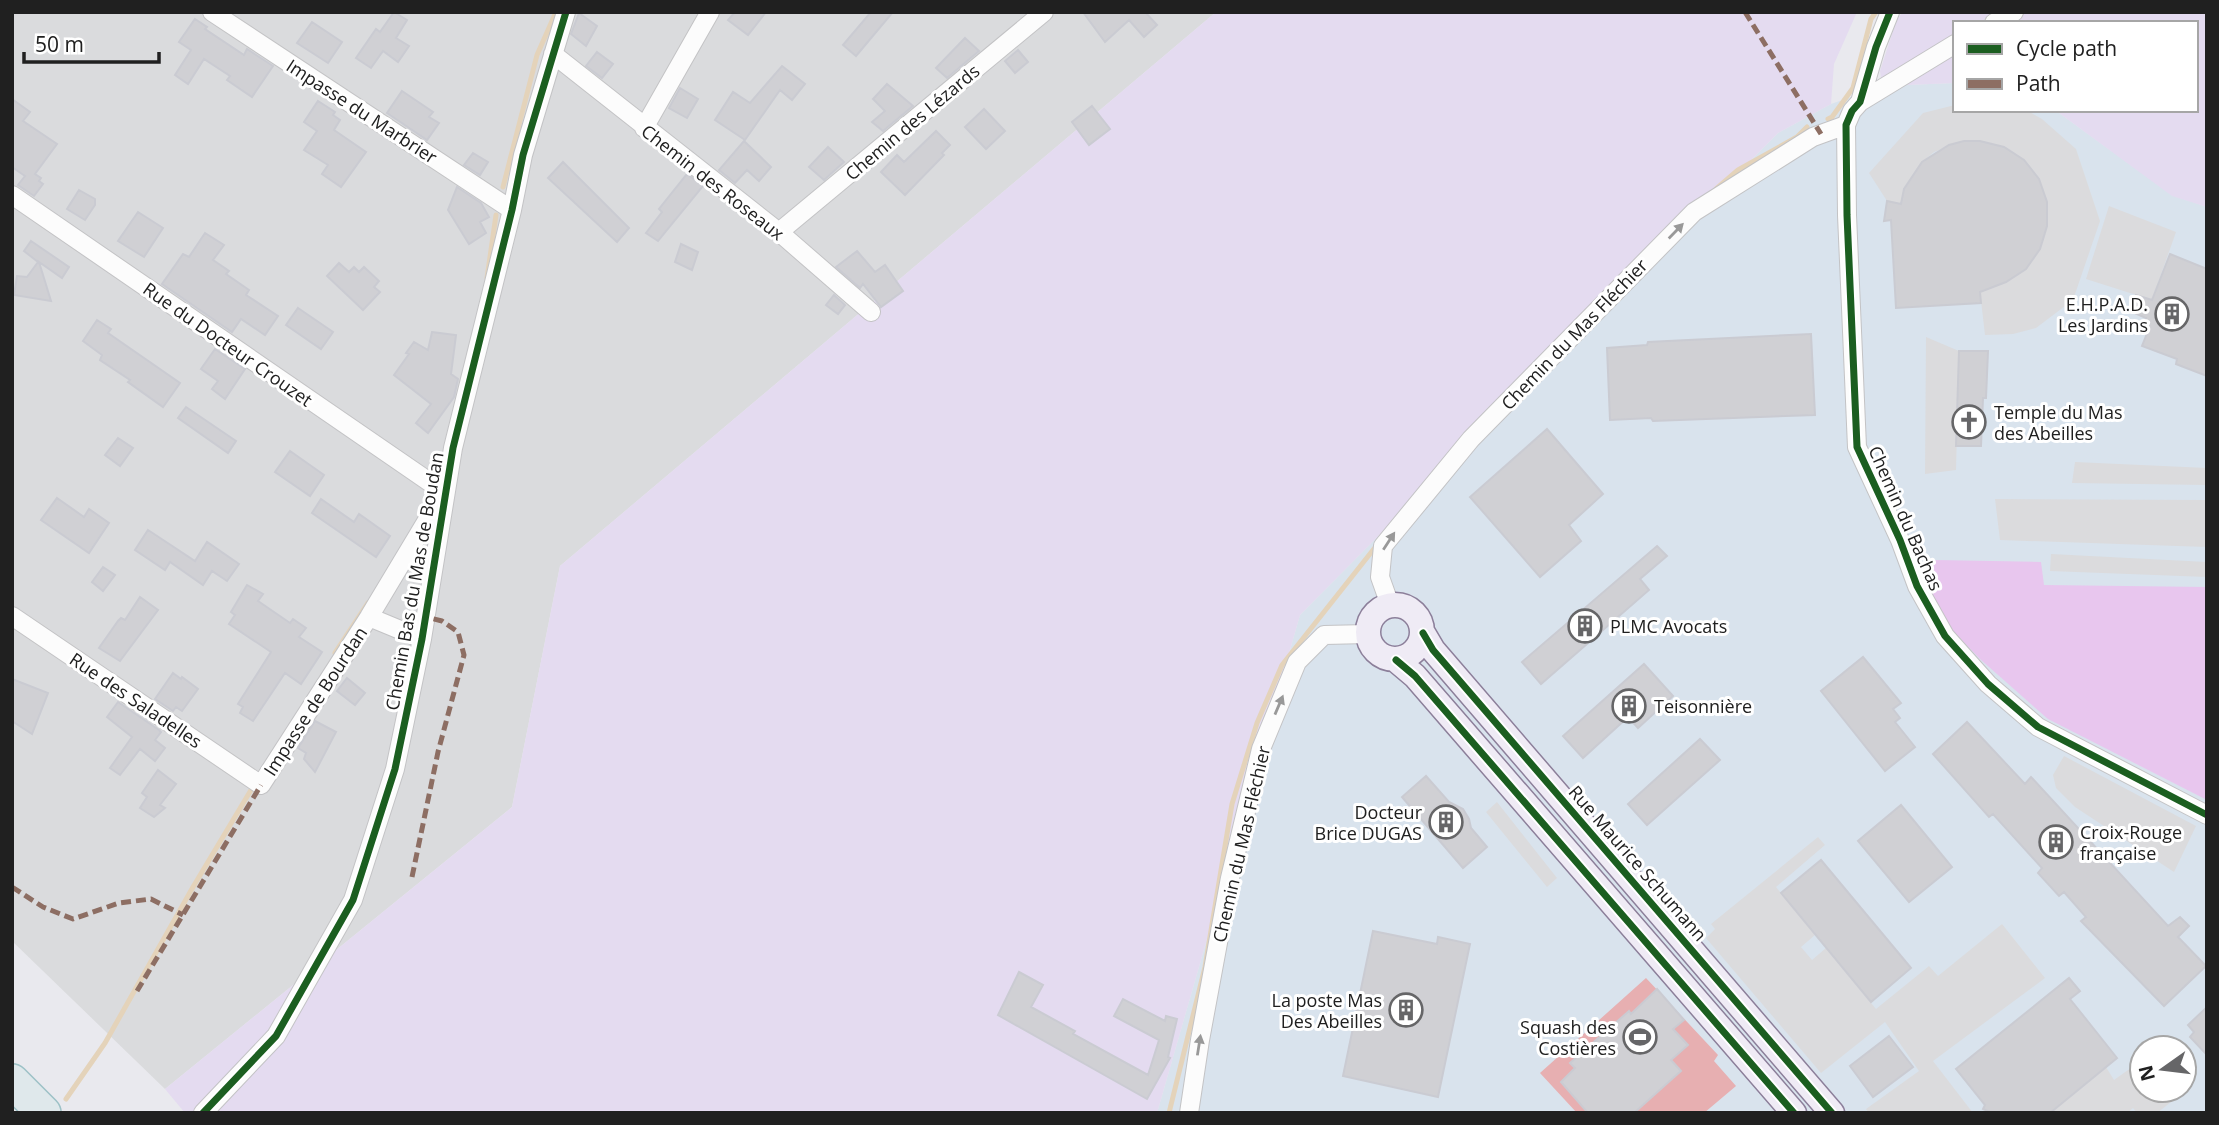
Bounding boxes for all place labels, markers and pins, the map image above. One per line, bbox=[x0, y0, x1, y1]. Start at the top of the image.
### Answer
place label: E.H.P.A.D. Les Jardins bbox=[2058, 292, 2148, 337]
building icon: E.H.P.A.D. Les Jardins bbox=[2153, 295, 2191, 333]
place label: Temple du Mas des Abeilles bbox=[1994, 400, 2123, 445]
church icon: Temple du Mas des Abeilles bbox=[1950, 403, 1988, 441]
building icon: PLMC Avocats bbox=[1566, 607, 1604, 645]
place label: PLMC Avocats bbox=[1610, 614, 1727, 638]
building icon: Teisonnière bbox=[1610, 687, 1648, 725]
place label: Teisonnière bbox=[1654, 694, 1752, 718]
place label: Docteur Brice DUGAS bbox=[1315, 800, 1423, 845]
building icon: Docteur Brice DUGAS bbox=[1427, 803, 1465, 841]
place label: Croix-Rouge française bbox=[2080, 820, 2182, 865]
building icon: Croix-Rouge française bbox=[2037, 823, 2075, 861]
place label: La poste Mas Des Abeilles bbox=[1272, 988, 1382, 1033]
building icon: La poste Mas Des Abeilles bbox=[1387, 991, 1425, 1029]
place label: Squash des Costières bbox=[1520, 1015, 1616, 1060]
sports icon: Squash des Costières bbox=[1621, 1018, 1659, 1056]

